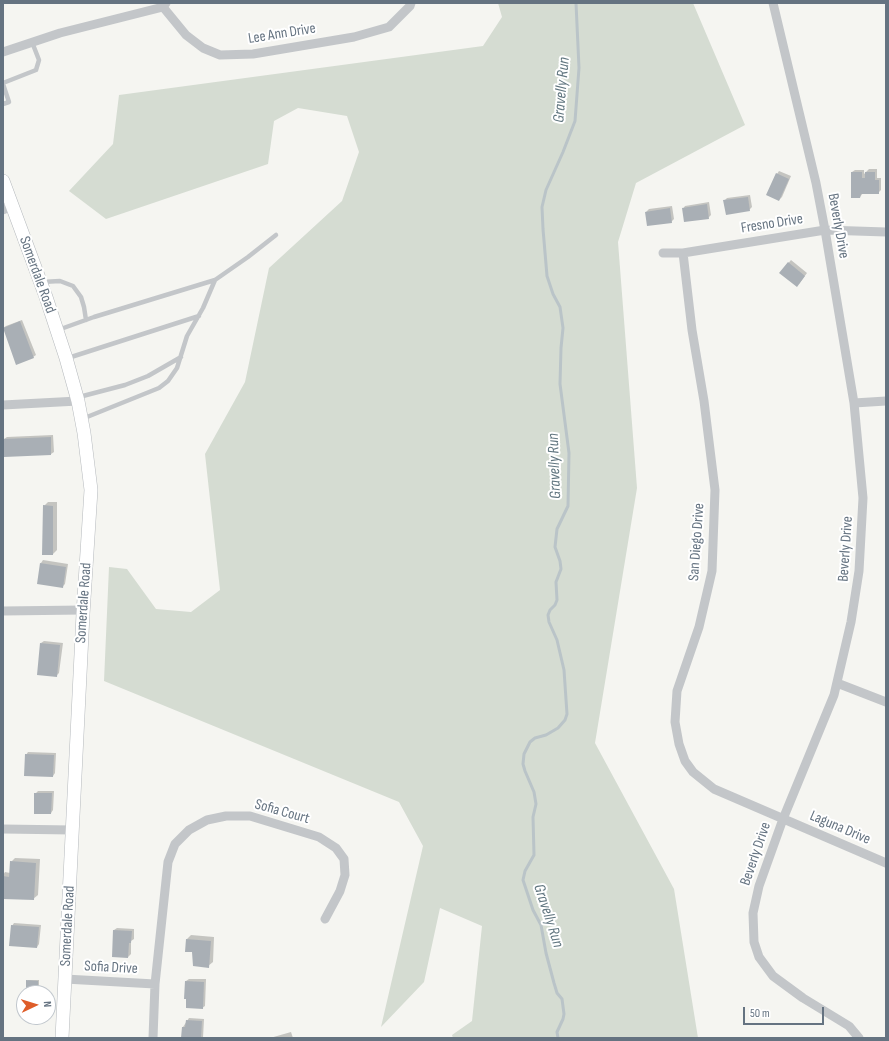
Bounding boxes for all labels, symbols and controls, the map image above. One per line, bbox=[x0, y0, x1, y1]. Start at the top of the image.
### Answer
street label: Lee Ann Drive bbox=[247, 20, 317, 48]
water label: Gravelly Run bbox=[550, 56, 574, 124]
street label: Beverly Drive bbox=[823, 192, 853, 260]
street label: Fresno Drive bbox=[740, 210, 804, 238]
street label: Somerdale Road bbox=[15, 234, 59, 316]
water label: Gravelly Run bbox=[544, 433, 566, 499]
street label: San Diego Drive bbox=[685, 503, 709, 581]
street label: Beverly Drive bbox=[835, 516, 857, 582]
street label: Somerdale Road bbox=[72, 562, 96, 644]
street label: Sofia Court bbox=[253, 796, 311, 828]
street label: Laguna Drive bbox=[807, 807, 873, 849]
street label: Beverly Drive bbox=[737, 820, 775, 888]
water label: Gravelly Run bbox=[529, 882, 567, 950]
street label: Somerdale Road bbox=[57, 885, 79, 967]
street label: Sofia Drive bbox=[84, 958, 138, 978]
north arrow bbox=[16, 985, 56, 1025]
scale bar bbox=[745, 999, 826, 1025]
text: N bbox=[41, 1001, 54, 1008]
text: 50 m bbox=[750, 1006, 770, 1021]

